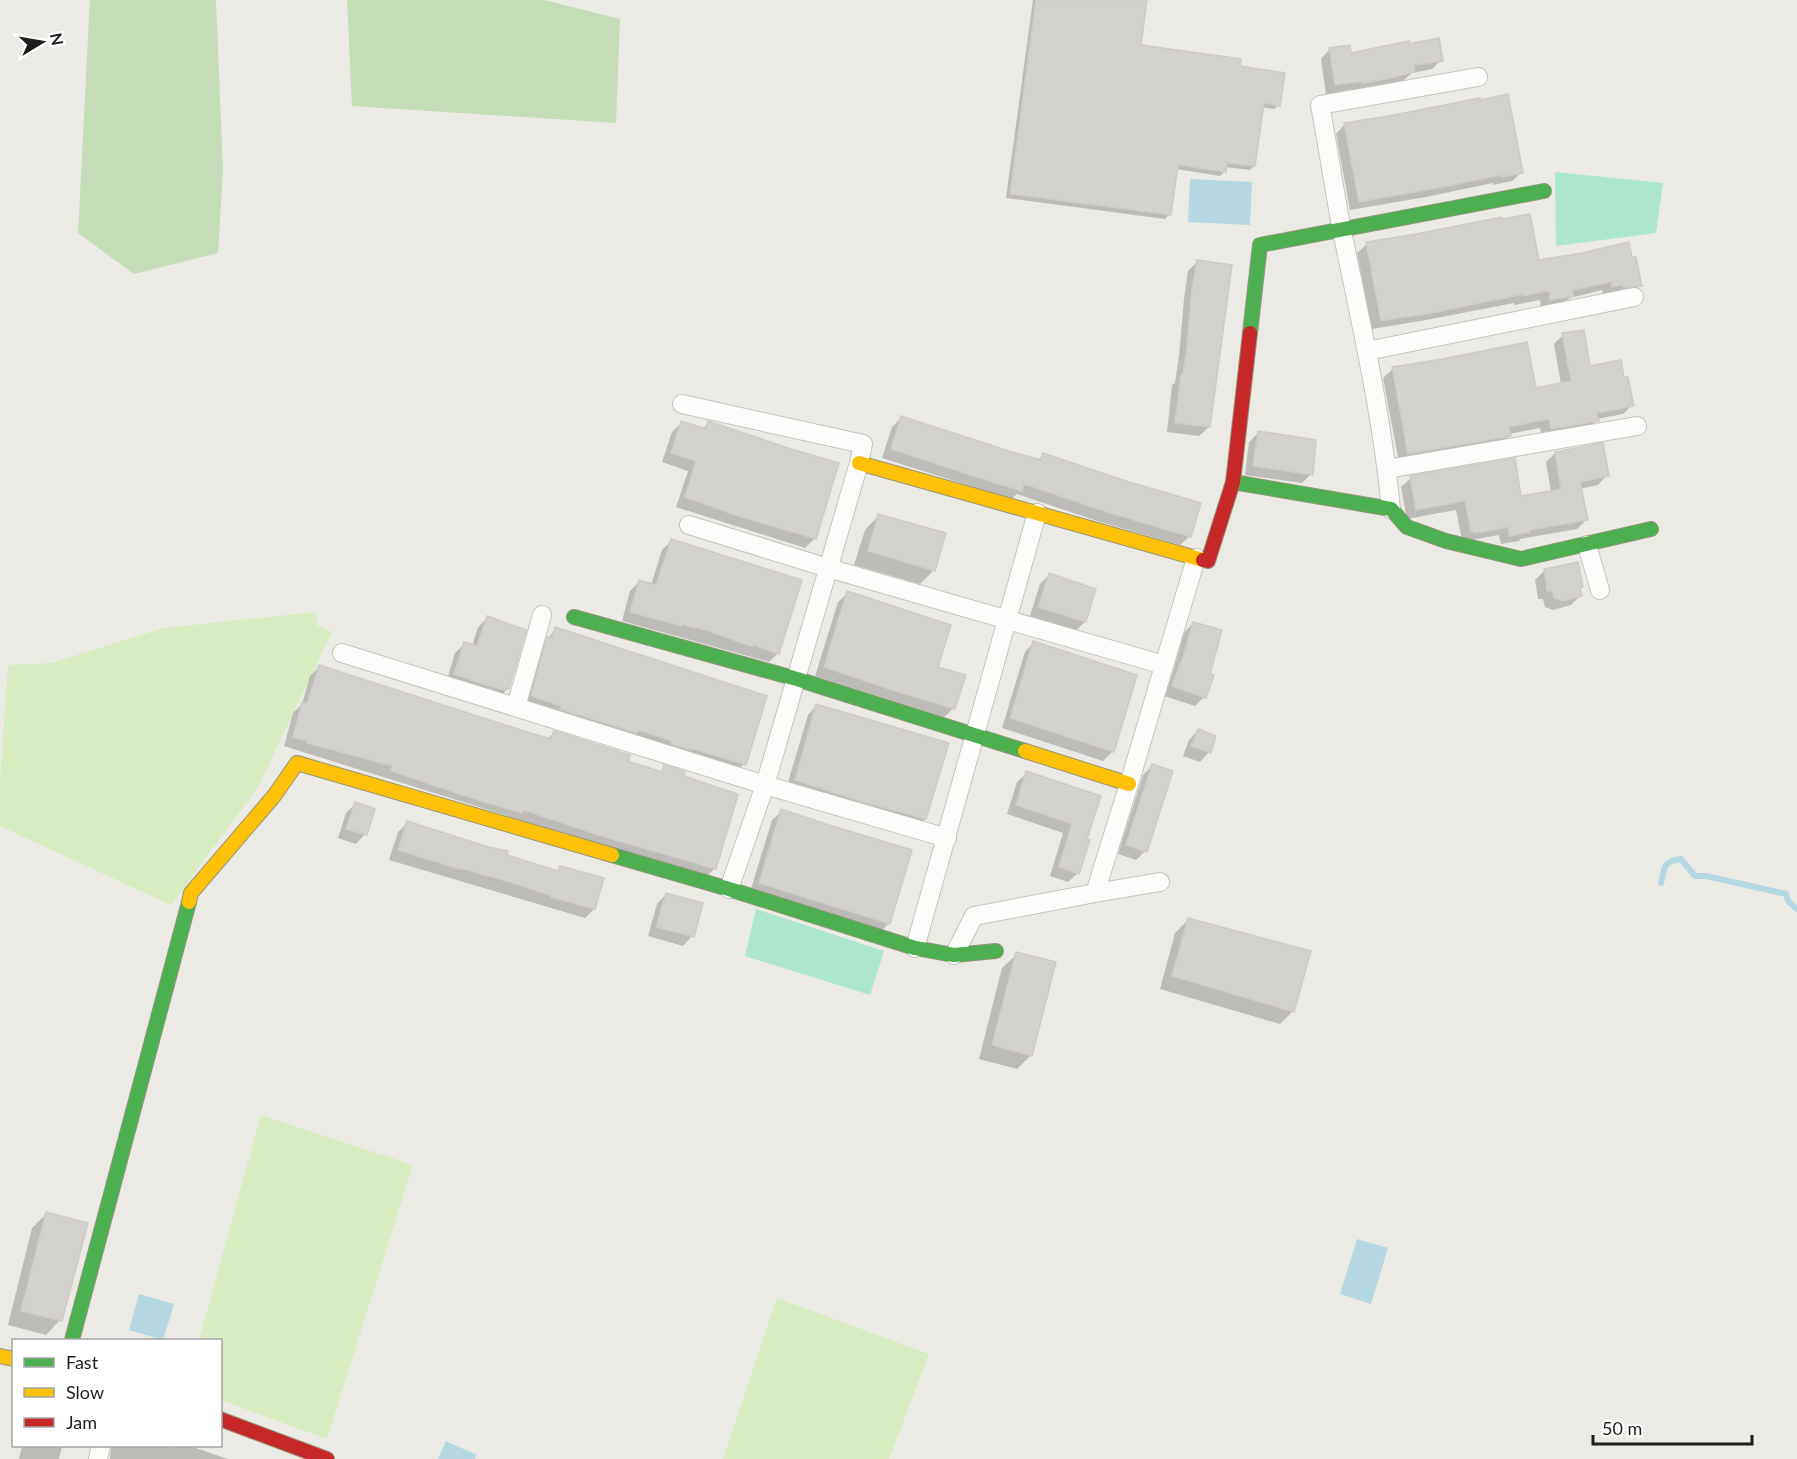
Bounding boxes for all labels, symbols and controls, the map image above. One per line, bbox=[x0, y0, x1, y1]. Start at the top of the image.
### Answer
north arrow bbox=[12, 12, 72, 72]
text: N bbox=[47, 31, 68, 47]
legend bbox=[12, 1339, 222, 1447]
text: Fast bbox=[66, 1351, 99, 1373]
text: Slow bbox=[66, 1381, 104, 1403]
scale bar bbox=[1593, 1408, 1752, 1446]
text: Jam bbox=[66, 1411, 97, 1433]
text: 50 m bbox=[1602, 1417, 1642, 1439]

